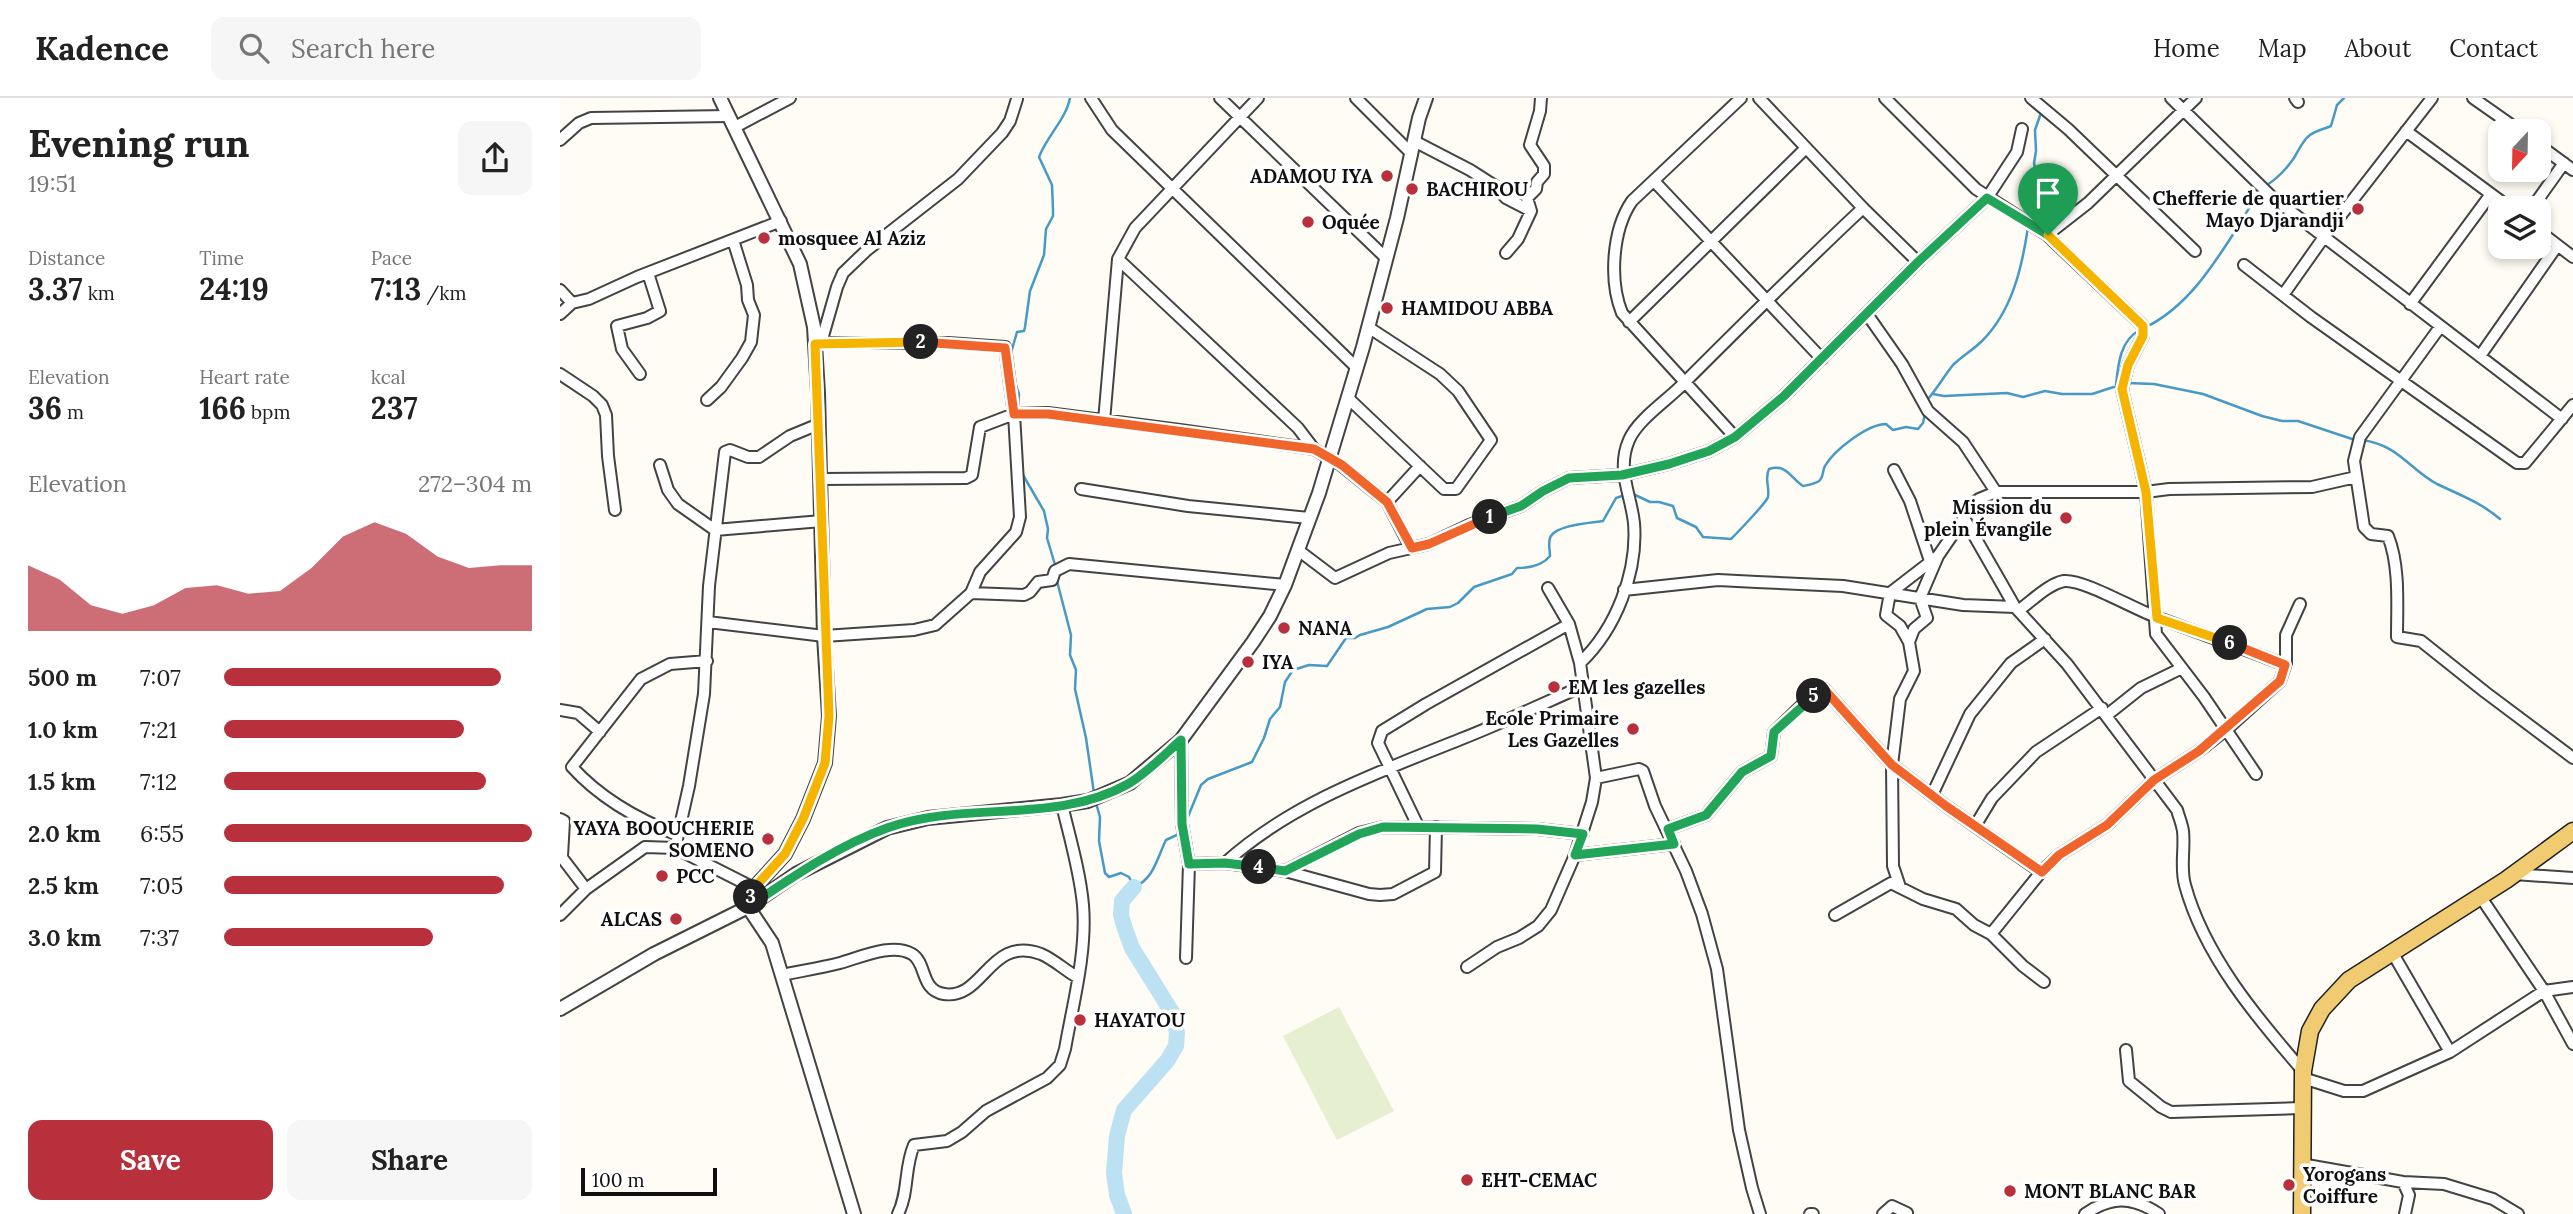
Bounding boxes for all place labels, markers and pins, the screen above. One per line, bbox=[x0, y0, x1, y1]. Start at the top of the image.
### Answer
pin bbox=[2018, 163, 2078, 235]
place label: ADAMOU IYA bbox=[1250, 164, 1373, 188]
marker: ADAMOU IYA bbox=[1379, 168, 1395, 184]
place label: BACHIROU bbox=[1426, 177, 1528, 201]
marker: BACHIROU bbox=[1404, 181, 1420, 197]
place label: Chefferie de quartier Mayo Djarandji bbox=[2153, 186, 2344, 232]
marker: Chefferie de quartier Mayo Djarandji bbox=[2350, 201, 2366, 217]
place label: Oquée bbox=[1322, 210, 1380, 234]
marker: Oquée bbox=[1300, 214, 1316, 230]
place label: mosquee Al Aziz bbox=[778, 226, 926, 250]
marker: mosquee Al Aziz bbox=[756, 230, 772, 246]
place label: HAMIDOU ABBA bbox=[1401, 296, 1554, 320]
marker: HAMIDOU ABBA bbox=[1379, 300, 1395, 316]
pin: 2 bbox=[904, 324, 938, 360]
place label: Mission du plein Évangile bbox=[1924, 495, 2052, 541]
pin: 1 bbox=[1472, 500, 1508, 534]
marker: Mission du plein Évangile bbox=[2058, 510, 2074, 526]
place label: NANA bbox=[1298, 616, 1352, 640]
marker: NANA bbox=[1276, 620, 1292, 636]
pin: 6 bbox=[2212, 626, 2248, 660]
place label: IYA bbox=[1262, 650, 1294, 674]
marker: IYA bbox=[1240, 654, 1256, 670]
place label: EM les gazelles bbox=[1568, 675, 1705, 699]
pin: 5 bbox=[1796, 678, 1832, 714]
marker: EM les gazelles bbox=[1546, 679, 1562, 695]
place label: Ecole Primaire Les Gazelles bbox=[1485, 706, 1619, 752]
marker: Ecole Primaire Les Gazelles bbox=[1625, 721, 1641, 737]
place label: YAYA BOOUCHERIE SOMENO bbox=[574, 816, 754, 862]
marker: YAYA BOOUCHERIE SOMENO bbox=[760, 831, 776, 847]
pin: 4 bbox=[1242, 850, 1276, 884]
place label: PCC bbox=[676, 864, 714, 888]
marker: PCC bbox=[654, 868, 670, 884]
pin: 3 bbox=[734, 880, 768, 914]
place label: ALCAS bbox=[601, 907, 662, 931]
marker: ALCAS bbox=[668, 911, 684, 927]
place label: HAYATOU bbox=[1094, 1008, 1185, 1032]
marker: HAYATOU bbox=[1072, 1012, 1088, 1028]
place label: Yorogans Coiffure bbox=[2303, 1162, 2386, 1208]
place label: EHT-CEMAC bbox=[1481, 1168, 1597, 1192]
marker: EHT-CEMAC bbox=[1459, 1172, 1475, 1188]
marker: Yorogans Coiffure bbox=[2281, 1177, 2297, 1193]
place label: MONT BLANC BAR bbox=[2024, 1179, 2196, 1203]
marker: MONT BLANC BAR bbox=[2002, 1183, 2018, 1199]

